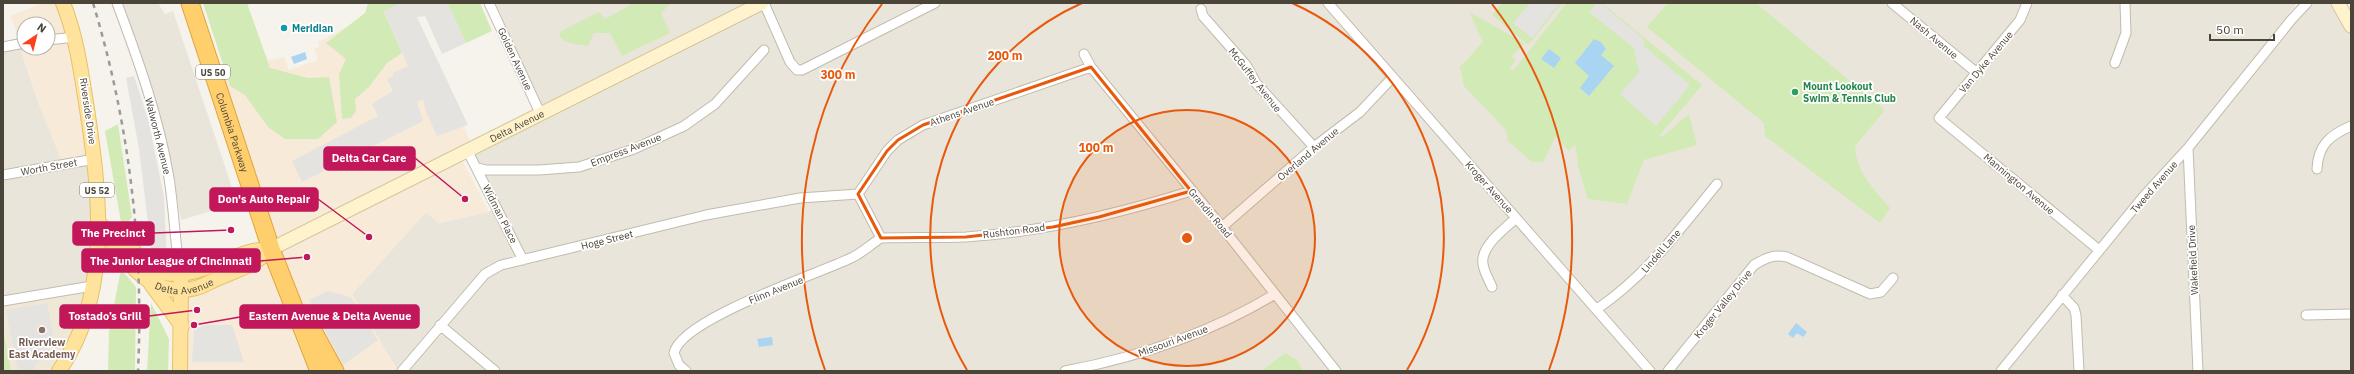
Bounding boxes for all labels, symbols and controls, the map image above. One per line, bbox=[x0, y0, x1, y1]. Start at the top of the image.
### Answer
street label: Nash Avenue bbox=[1907, 14, 1961, 62]
north arrow bbox=[16, 16, 56, 56]
scale bar bbox=[2210, 16, 2274, 42]
text: N bbox=[34, 20, 49, 36]
place label: Meridian bbox=[292, 22, 333, 35]
text: 50 m bbox=[2216, 22, 2244, 37]
marker: Meridian bbox=[279, 23, 289, 33]
street label: Golden Avenue bbox=[495, 25, 535, 93]
street label: Van Dyke Avenue bbox=[1956, 28, 2016, 96]
street label: McGuffey Avenue bbox=[1226, 45, 1285, 115]
text: 200 m bbox=[987, 48, 1023, 63]
road number: US 50 bbox=[196, 65, 230, 79]
text: 300 m bbox=[820, 67, 856, 82]
street label: Riverside Drive bbox=[77, 77, 99, 146]
place label: Mount Lookout Swim & Tennis Club bbox=[1803, 80, 1896, 105]
marker: Mount Lookout Swim & Tennis Club bbox=[1790, 87, 1800, 97]
street label: Columbia Parkway bbox=[213, 91, 252, 174]
street label: Athens Avenue bbox=[928, 95, 996, 129]
street label: Walworth Avenue bbox=[142, 96, 174, 176]
street label: Delta Avenue bbox=[487, 106, 547, 145]
street label: Overland Avenue bbox=[1275, 124, 1342, 184]
street label: Empress Avenue bbox=[589, 130, 664, 169]
text: 100 m bbox=[1078, 140, 1114, 155]
callout: Delta Car Care bbox=[324, 147, 415, 170]
street label: Mannington Avenue bbox=[1981, 150, 2058, 218]
text: Delta Car Care bbox=[332, 151, 406, 165]
street label: Worth Street bbox=[20, 156, 79, 178]
street label: Kroger Avenue bbox=[1462, 158, 1516, 216]
street label: Tweed Avenue bbox=[2128, 158, 2181, 216]
road number: US 52 bbox=[80, 183, 114, 197]
street label: Widman Place bbox=[480, 183, 521, 246]
street label: Grandin Road bbox=[1185, 185, 1235, 241]
callout: Don's Auto Repair bbox=[210, 188, 318, 211]
text: Don's Auto Repair bbox=[218, 192, 311, 206]
street label: Rushton Road bbox=[982, 221, 1046, 241]
callout: The Precinct bbox=[73, 222, 154, 245]
street label: Wakefield Drive bbox=[2185, 224, 2201, 295]
text: The Precinct bbox=[81, 226, 145, 240]
street label: Lindell Lane bbox=[1638, 226, 1684, 276]
street label: Hoge Street bbox=[580, 227, 635, 253]
centre of rings bbox=[1180, 231, 1194, 245]
callout: The Junior League of Cincinnati bbox=[82, 249, 260, 272]
text: The Junior League of Cincinnati bbox=[90, 254, 252, 268]
street label: Kroger Valley Drive bbox=[1691, 267, 1755, 341]
street label: Flinn Avenue bbox=[747, 273, 806, 307]
street label: Delta Avenue bbox=[153, 275, 216, 297]
callout: Tostado’s Grill bbox=[60, 305, 149, 328]
callout: Eastern Avenue & Delta Avenue bbox=[240, 305, 419, 328]
text: Tostado’s Grill bbox=[68, 309, 142, 323]
text: Eastern Avenue & Delta Avenue bbox=[249, 309, 411, 323]
street label: Missouri Avenue bbox=[1136, 322, 1210, 360]
marker: Riverview East Academy bbox=[37, 325, 47, 335]
place label: Riverview East Academy bbox=[9, 336, 76, 361]

